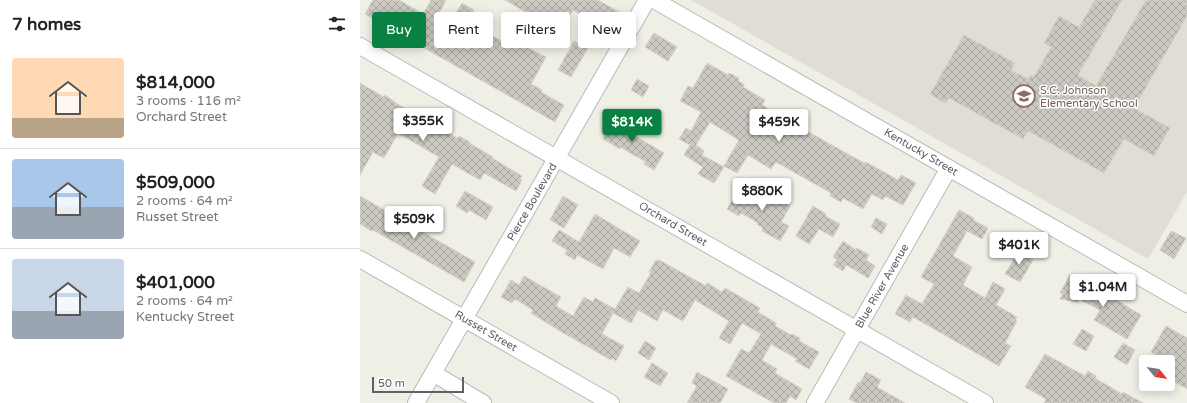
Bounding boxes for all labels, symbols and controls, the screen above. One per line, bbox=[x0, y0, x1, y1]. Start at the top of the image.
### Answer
chip: Buy bbox=[372, 12, 426, 48]
chip: Rent bbox=[434, 12, 493, 48]
chip: Filters bbox=[501, 12, 570, 48]
chip: New bbox=[578, 12, 636, 48]
icon: filters bbox=[326, 13, 348, 35]
text: 7 homes bbox=[12, 14, 81, 35]
text: $814,000 bbox=[136, 72, 215, 93]
icon: home bbox=[44, 74, 92, 122]
school or university icon: S.C. Johnson Elementary School bbox=[1011, 83, 1037, 109]
place label: S.C. Johnson Elementary School bbox=[1040, 84, 1138, 110]
text: 3 rooms · 116 m² bbox=[136, 93, 241, 109]
pin: $355K bbox=[395, 108, 451, 142]
text: Orchard Street bbox=[136, 109, 227, 125]
pin: $814K bbox=[604, 109, 660, 143]
pin: $459K bbox=[751, 109, 807, 143]
text: $355K bbox=[402, 113, 444, 129]
text: $814K bbox=[611, 114, 653, 130]
text: $459K bbox=[758, 114, 800, 130]
street label: Kentucky Street bbox=[882, 126, 960, 178]
street label: Pierce Boulevard bbox=[504, 161, 560, 243]
text: $509,000 bbox=[136, 172, 215, 193]
icon: home bbox=[44, 175, 92, 223]
pin: $880K bbox=[734, 178, 790, 212]
text: $880K bbox=[741, 183, 783, 199]
text: 2 rooms · 64 m² bbox=[136, 193, 233, 209]
street label: Orchard Street bbox=[636, 199, 710, 249]
pin: $509K bbox=[386, 206, 442, 240]
text: Russet Street bbox=[136, 209, 219, 225]
text: $509K bbox=[393, 211, 435, 227]
pin: $401K bbox=[991, 232, 1047, 266]
text: $401K bbox=[998, 237, 1040, 253]
street label: Blue River Avenue bbox=[853, 242, 911, 330]
text: $401,000 bbox=[136, 272, 215, 293]
pin: $1.04M bbox=[1070, 274, 1136, 308]
icon: home bbox=[44, 275, 92, 323]
text: $1.04M bbox=[1079, 279, 1127, 295]
text: 2 rooms · 64 m² bbox=[136, 293, 233, 309]
street label: Russet Street bbox=[453, 308, 519, 354]
text: Kentucky Street bbox=[136, 309, 234, 325]
north arrow bbox=[1139, 355, 1175, 391]
map controls bbox=[1139, 355, 1175, 391]
scale bar bbox=[372, 375, 464, 394]
text: 50 m bbox=[378, 377, 405, 390]

